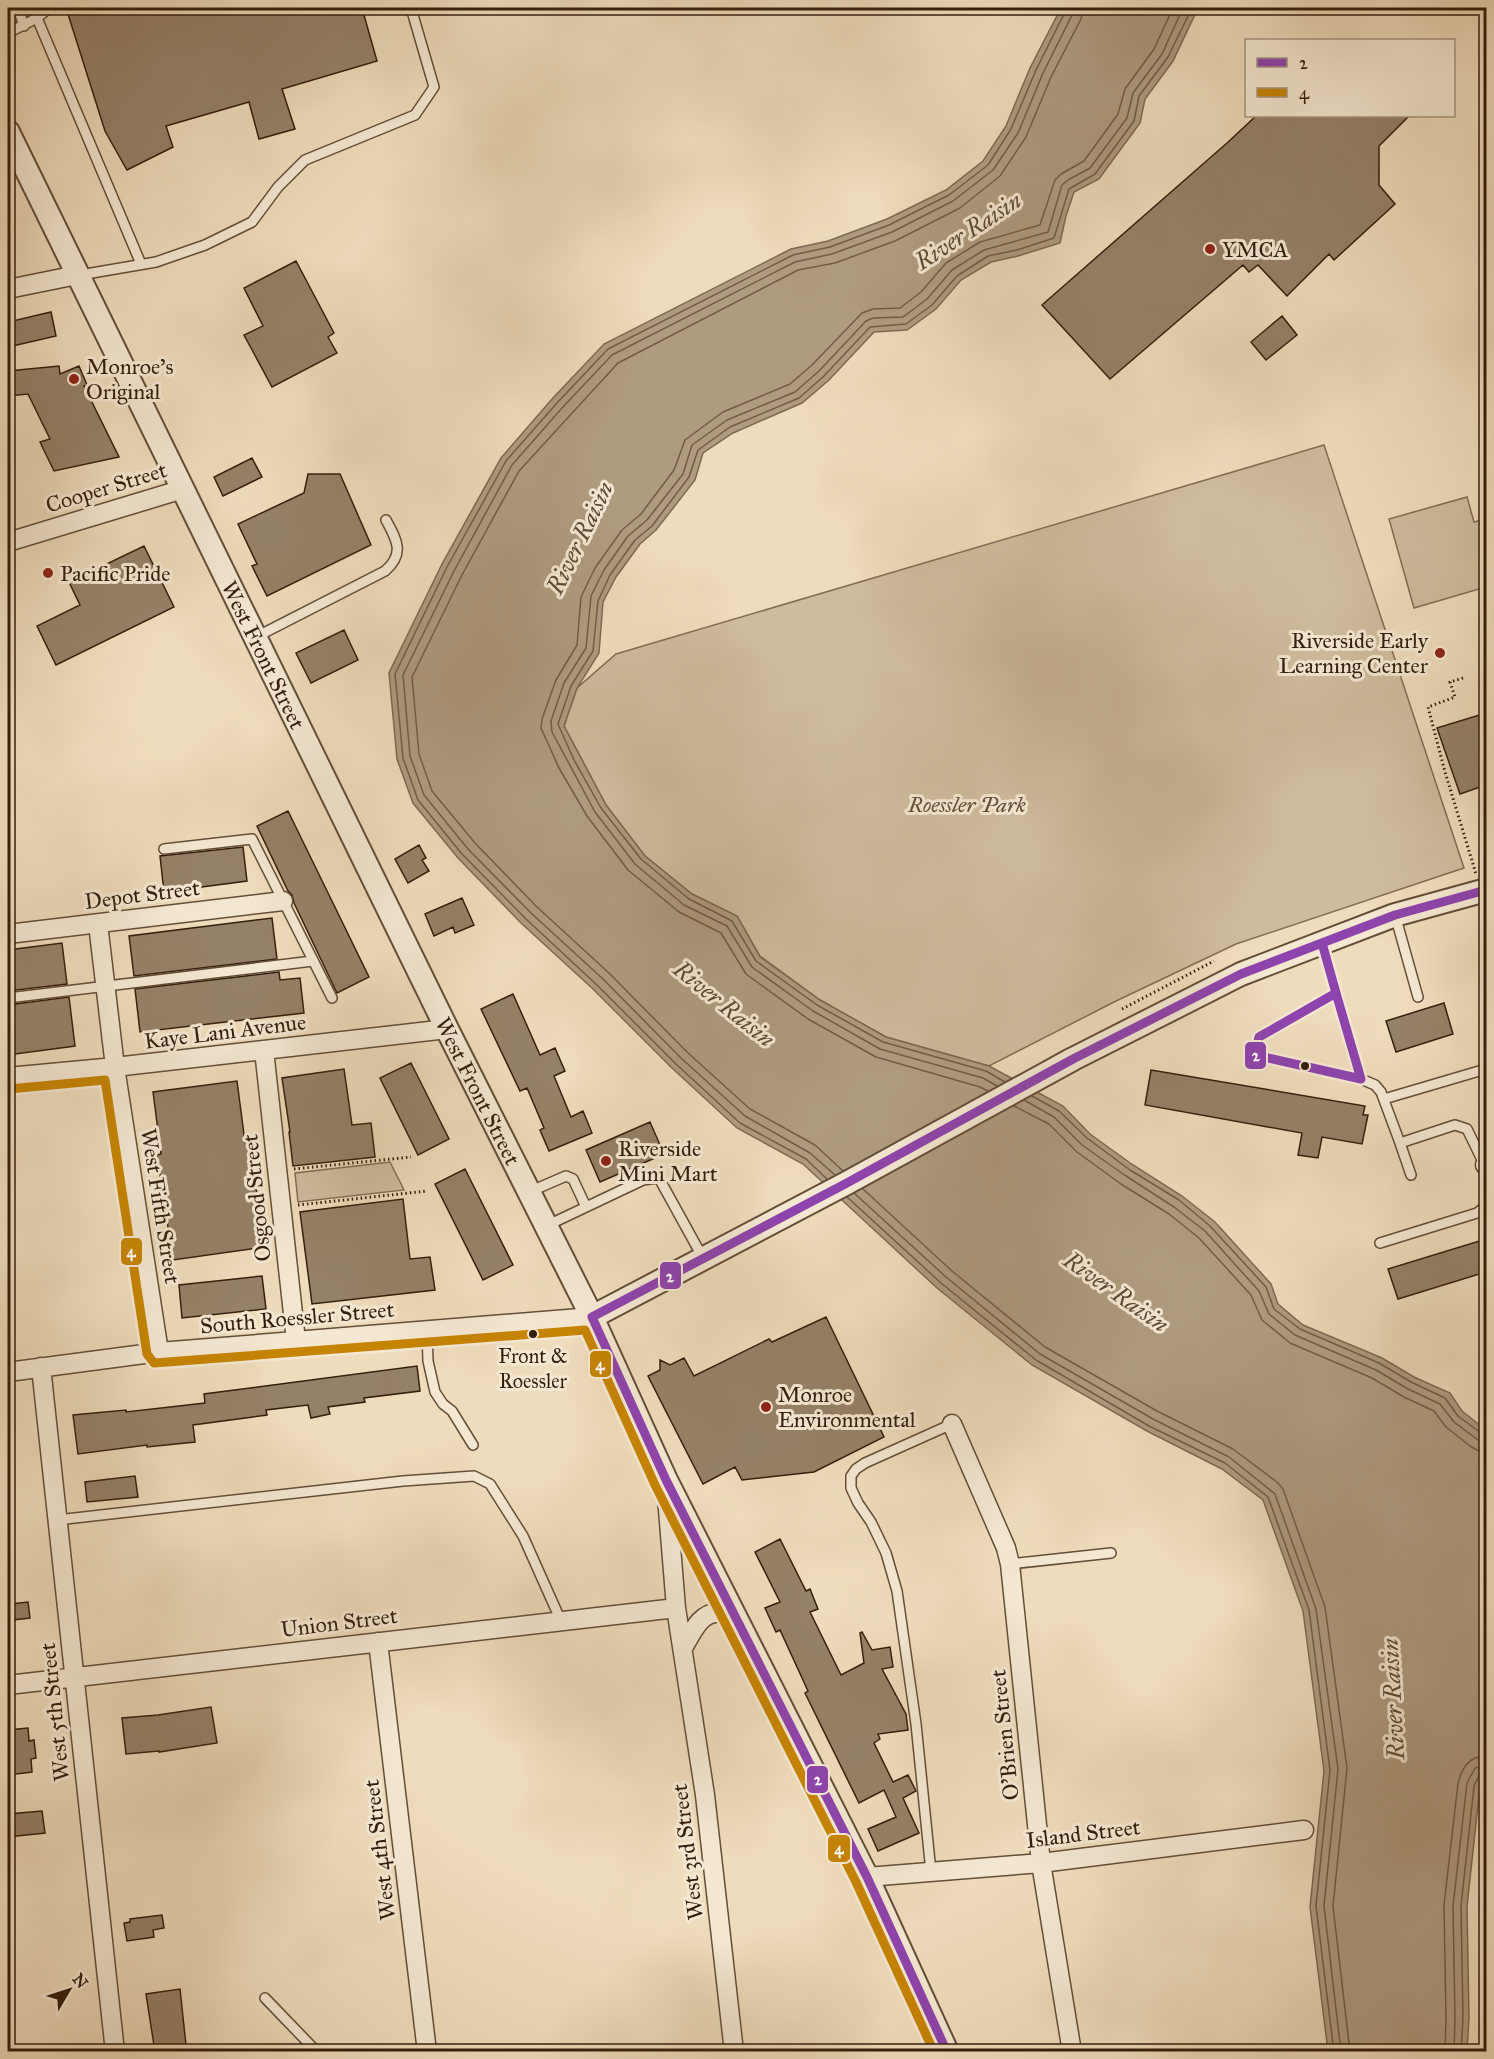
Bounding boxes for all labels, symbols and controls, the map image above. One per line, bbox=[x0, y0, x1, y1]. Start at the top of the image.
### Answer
legend bbox=[1245, 39, 1455, 117]
text: 2 bbox=[1299, 52, 1308, 74]
text: 4 bbox=[1299, 82, 1310, 104]
water label: River Raisin bbox=[908, 185, 1027, 277]
place label: YMCA bbox=[1222, 236, 1288, 263]
marker: YMCA bbox=[1203, 242, 1217, 256]
place label: Monroe's Original bbox=[86, 353, 173, 405]
marker: Monroe's Original bbox=[67, 372, 81, 386]
street label: Cooper Street bbox=[42, 456, 170, 519]
water label: River Raisin bbox=[539, 476, 620, 600]
place label: Pacific Pride bbox=[60, 560, 170, 587]
marker: Pacific Pride bbox=[41, 566, 55, 580]
street label: West Front Street bbox=[216, 576, 311, 734]
place label: Riverside Early Learning Center bbox=[1279, 627, 1429, 679]
marker: Riverside Early Learning Center bbox=[1433, 646, 1447, 660]
park label: Roessler Park bbox=[907, 791, 1026, 818]
street label: Depot Street bbox=[83, 874, 201, 915]
water label: River Raisin bbox=[667, 954, 781, 1054]
street label: Kaye Lani Avenue bbox=[143, 1008, 308, 1055]
street label: West Front Street bbox=[429, 1013, 526, 1170]
line badge: 2 bbox=[1244, 1041, 1267, 1070]
text: 2 bbox=[1252, 1046, 1261, 1065]
unlabelled marker bbox=[1299, 1060, 1311, 1072]
street label: West Fifth Street bbox=[135, 1126, 186, 1286]
street label: Osgood Street bbox=[236, 1133, 277, 1263]
place label: Riverside Mini Mart bbox=[618, 1135, 718, 1187]
marker: Riverside Mini Mart bbox=[599, 1154, 613, 1168]
line badge: 4 bbox=[120, 1237, 143, 1266]
text: 4 bbox=[127, 1242, 137, 1262]
water label: River Raisin bbox=[1057, 1244, 1175, 1339]
line badge: 2 bbox=[659, 1261, 682, 1290]
text: 2 bbox=[666, 1267, 675, 1286]
street label: South Roessler Street bbox=[199, 1296, 395, 1339]
marker: Front & Roessler bbox=[527, 1328, 539, 1340]
place label: Front & Roessler bbox=[498, 1344, 568, 1393]
line badge: 4 bbox=[589, 1350, 612, 1378]
text: 4 bbox=[596, 1355, 606, 1375]
place label: Monroe Environmental bbox=[778, 1381, 916, 1433]
marker: Monroe Environmental bbox=[759, 1400, 773, 1414]
street label: Union Street bbox=[279, 1602, 399, 1643]
water label: River Raisin bbox=[1375, 1637, 1411, 1761]
street label: West 5th Street bbox=[34, 1641, 75, 1783]
street label: O'Brien Street bbox=[984, 1668, 1025, 1802]
line badge: 2 bbox=[806, 1765, 829, 1794]
text: 2 bbox=[814, 1770, 823, 1789]
street label: West 4th Street bbox=[357, 1778, 402, 1922]
street label: West 3rd Street bbox=[666, 1782, 709, 1922]
street label: Island Street bbox=[1024, 1813, 1142, 1854]
line badge: 4 bbox=[827, 1834, 851, 1863]
text: 4 bbox=[835, 1839, 845, 1859]
north arrow bbox=[39, 1960, 99, 2020]
text: N bbox=[69, 1970, 92, 1992]

